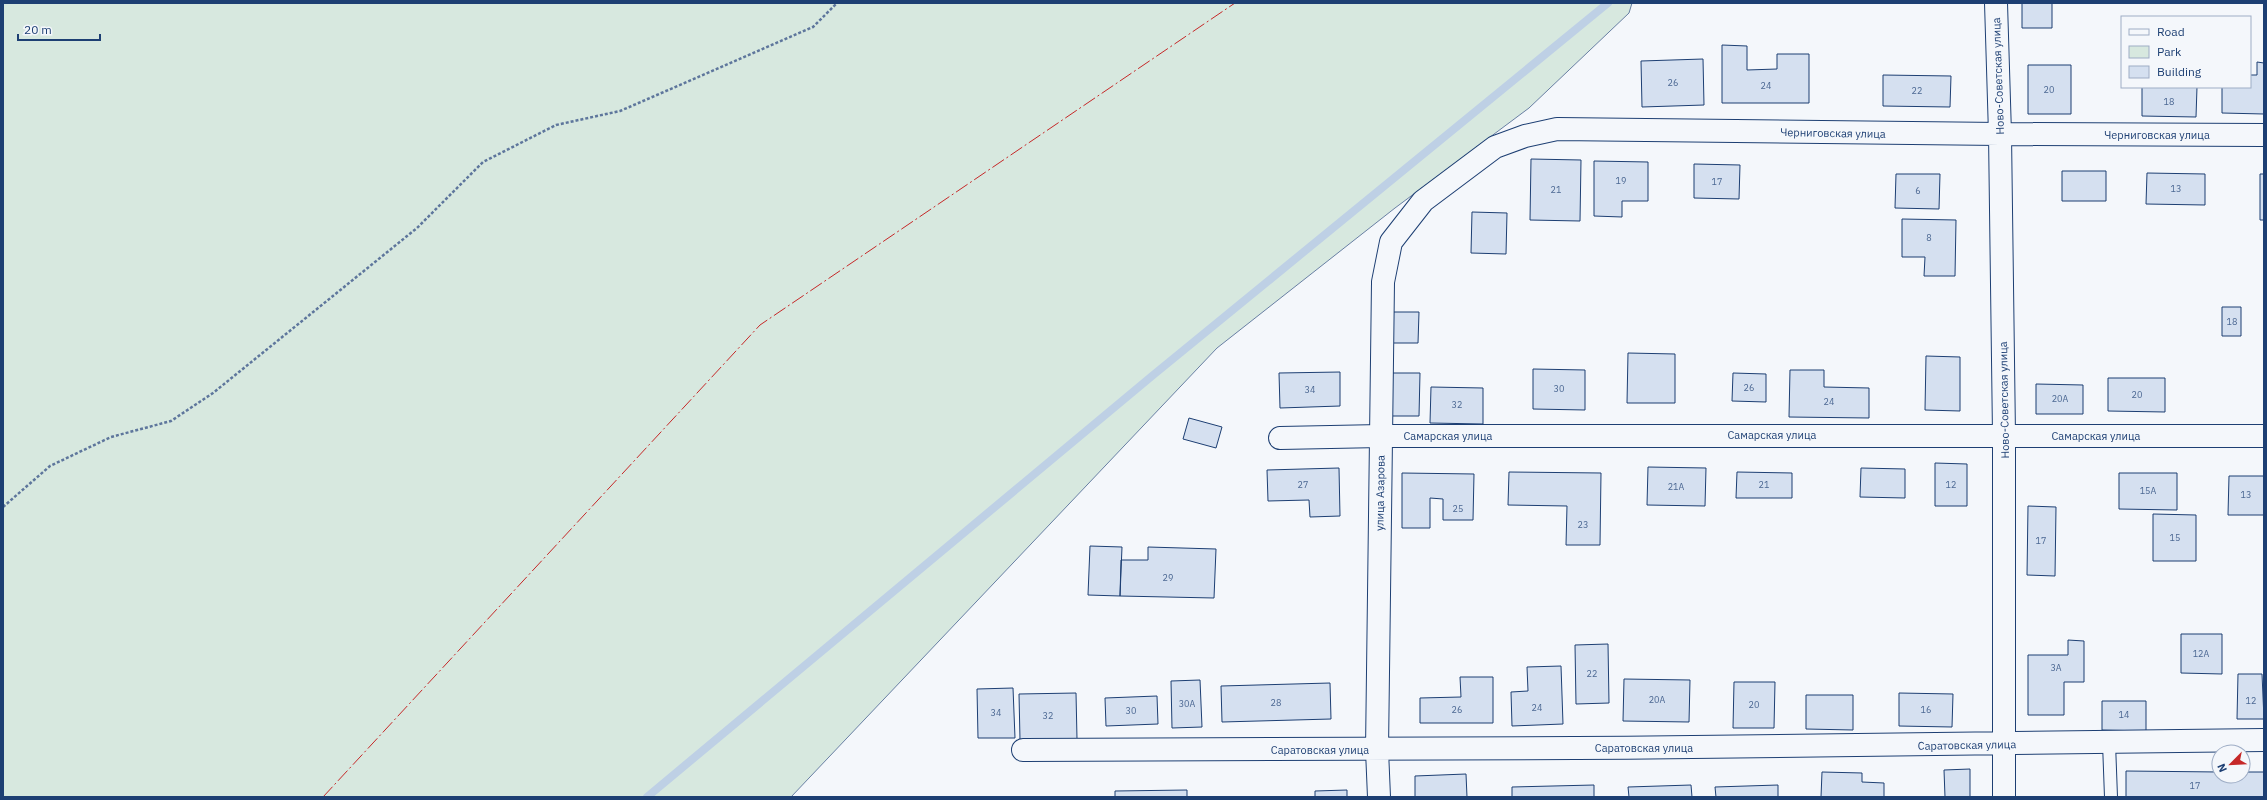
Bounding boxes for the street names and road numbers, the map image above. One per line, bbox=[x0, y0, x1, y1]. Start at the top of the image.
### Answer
street label: Ново-Советская улица bbox=[1989, 17, 2007, 135]
street label: Черниговская улица bbox=[1780, 125, 1886, 141]
street label: Черниговская улица bbox=[2104, 128, 2210, 142]
street label: Ново-Советская улица bbox=[1996, 341, 2012, 459]
street label: Самарская улица bbox=[1728, 428, 1817, 442]
street label: Самарская улица bbox=[1404, 429, 1493, 443]
street label: Самарская улица bbox=[2052, 429, 2141, 443]
street label: улица Азарова bbox=[1372, 455, 1388, 531]
street label: Саратовская улица bbox=[1918, 737, 2016, 753]
street label: Саратовская улица bbox=[1595, 741, 1693, 755]
street label: Саратовская улица bbox=[1271, 743, 1369, 757]

